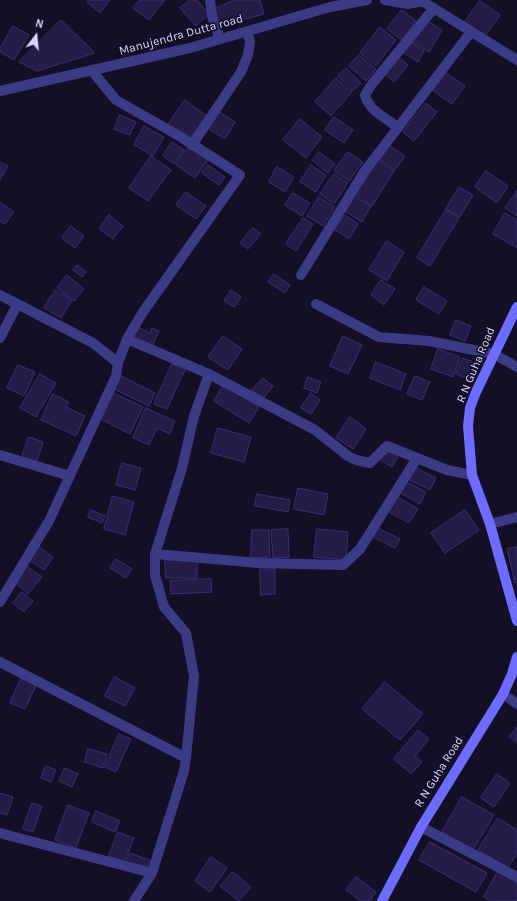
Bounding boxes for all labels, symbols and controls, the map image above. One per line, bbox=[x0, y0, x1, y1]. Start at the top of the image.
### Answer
street label: Manujendra Dutta road bbox=[117, 12, 245, 58]
north arrow bbox=[16, 16, 56, 56]
text: N bbox=[34, 17, 45, 31]
street label: R N Guha Road bbox=[454, 325, 498, 405]
street label: R N Guha Road bbox=[412, 734, 466, 810]

